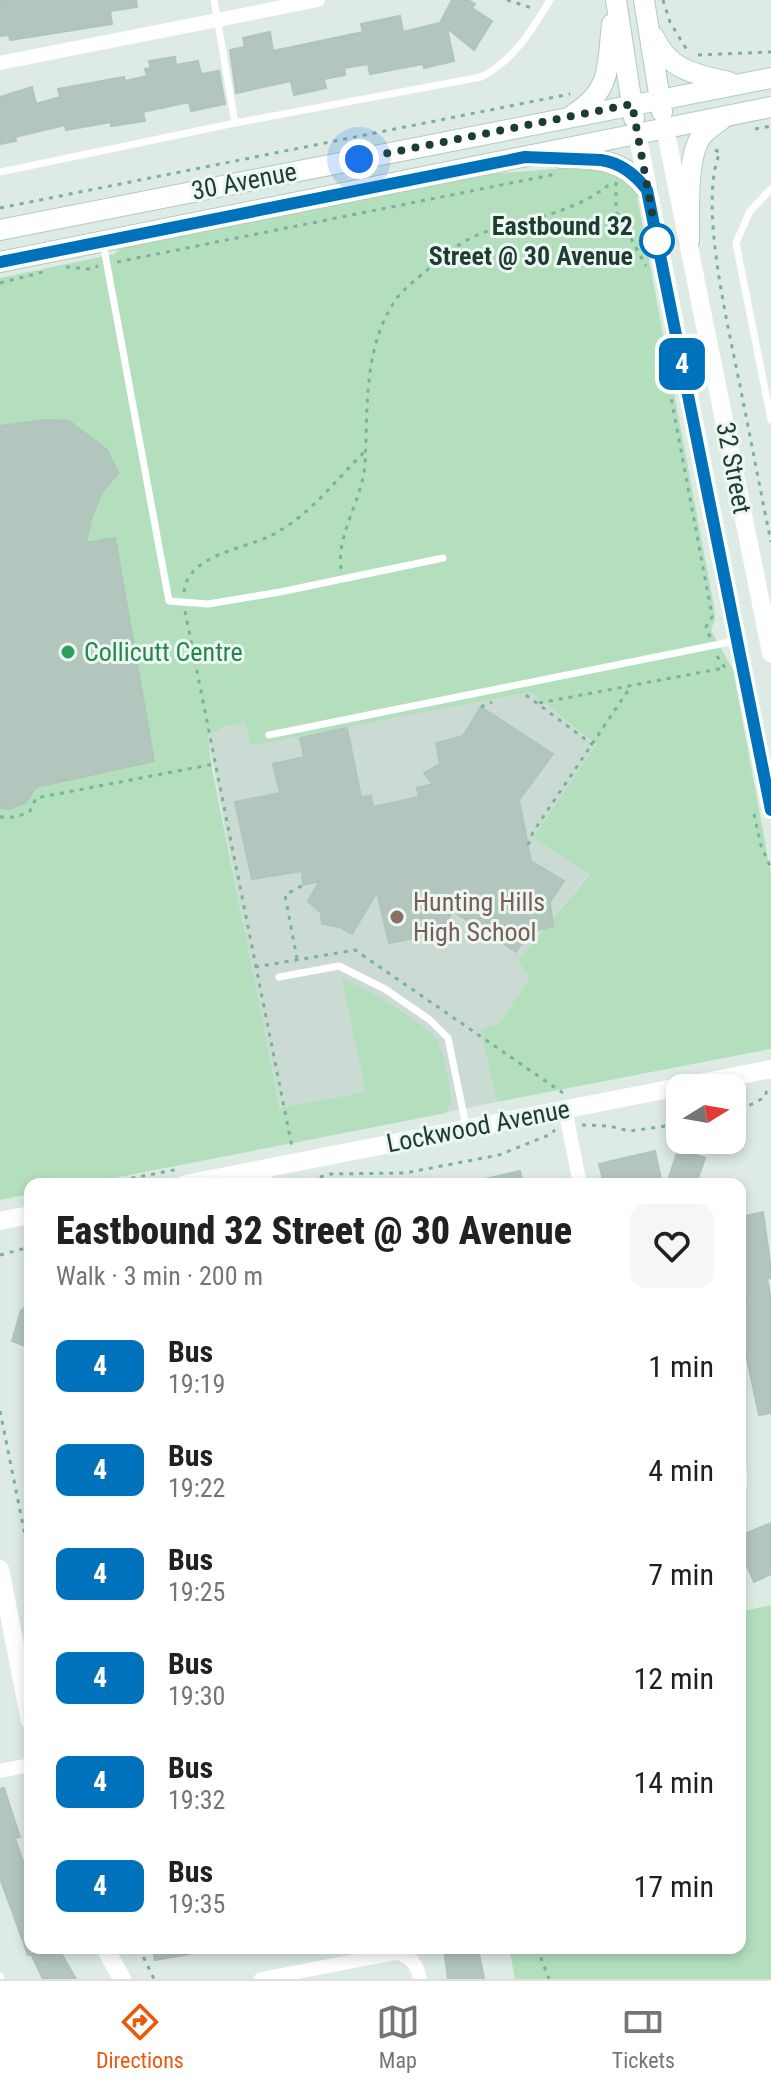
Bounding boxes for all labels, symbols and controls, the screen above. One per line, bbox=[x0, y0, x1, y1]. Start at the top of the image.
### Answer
your location bbox=[339, 139, 379, 179]
street label: 30 Avenue bbox=[189, 156, 299, 206]
place label: Eastbound 32 Street @ 30 Avenue bbox=[429, 211, 633, 271]
marker: Eastbound 32 Street @ 30 Avenue bbox=[640, 224, 674, 258]
line badge: 4 bbox=[656, 338, 708, 390]
text: 4 bbox=[675, 347, 689, 380]
street label: 32 Street bbox=[710, 420, 758, 516]
place label: Collicutt Centre bbox=[84, 637, 243, 667]
marker: Collicutt Centre bbox=[59, 643, 77, 661]
place label: Hunting Hills High School bbox=[413, 887, 545, 947]
marker: Hunting Hills High School bbox=[388, 908, 406, 926]
north arrow bbox=[666, 1074, 746, 1154]
map controls bbox=[666, 1074, 746, 1154]
street label: Lockwood Avenue bbox=[384, 1094, 572, 1158]
button: heart bbox=[630, 1204, 714, 1288]
text: Eastbound 32 Street @ 30 Avenue bbox=[56, 1209, 572, 1253]
text: Walk · 3 min · 200 m bbox=[56, 1261, 263, 1291]
text: Bus bbox=[168, 1334, 213, 1369]
text: 4 bbox=[93, 1349, 107, 1382]
text: 1 min bbox=[648, 1349, 714, 1384]
text: 19:19 bbox=[168, 1369, 225, 1399]
text: Bus bbox=[168, 1438, 213, 1473]
text: 4 bbox=[93, 1453, 107, 1486]
text: 4 min bbox=[648, 1453, 714, 1488]
text: 19:22 bbox=[168, 1473, 225, 1503]
text: Bus bbox=[168, 1542, 213, 1577]
text: 4 bbox=[93, 1557, 107, 1590]
text: 7 min bbox=[648, 1557, 714, 1592]
text: 19:25 bbox=[168, 1577, 225, 1607]
text: Bus bbox=[168, 1646, 213, 1681]
text: 4 bbox=[93, 1661, 107, 1694]
text: 12 min bbox=[633, 1661, 714, 1696]
text: 19:30 bbox=[168, 1681, 225, 1711]
text: Bus bbox=[168, 1750, 213, 1785]
text: 4 bbox=[93, 1765, 107, 1798]
text: 14 min bbox=[633, 1765, 714, 1800]
text: 19:32 bbox=[168, 1785, 225, 1815]
text: Bus bbox=[168, 1854, 213, 1889]
text: 4 bbox=[93, 1869, 107, 1902]
text: 17 min bbox=[633, 1869, 714, 1904]
text: 19:35 bbox=[168, 1889, 225, 1919]
tab: Directions bbox=[96, 2000, 184, 2073]
tab: Map bbox=[376, 2000, 420, 2073]
tab: Tickets bbox=[612, 2000, 675, 2073]

